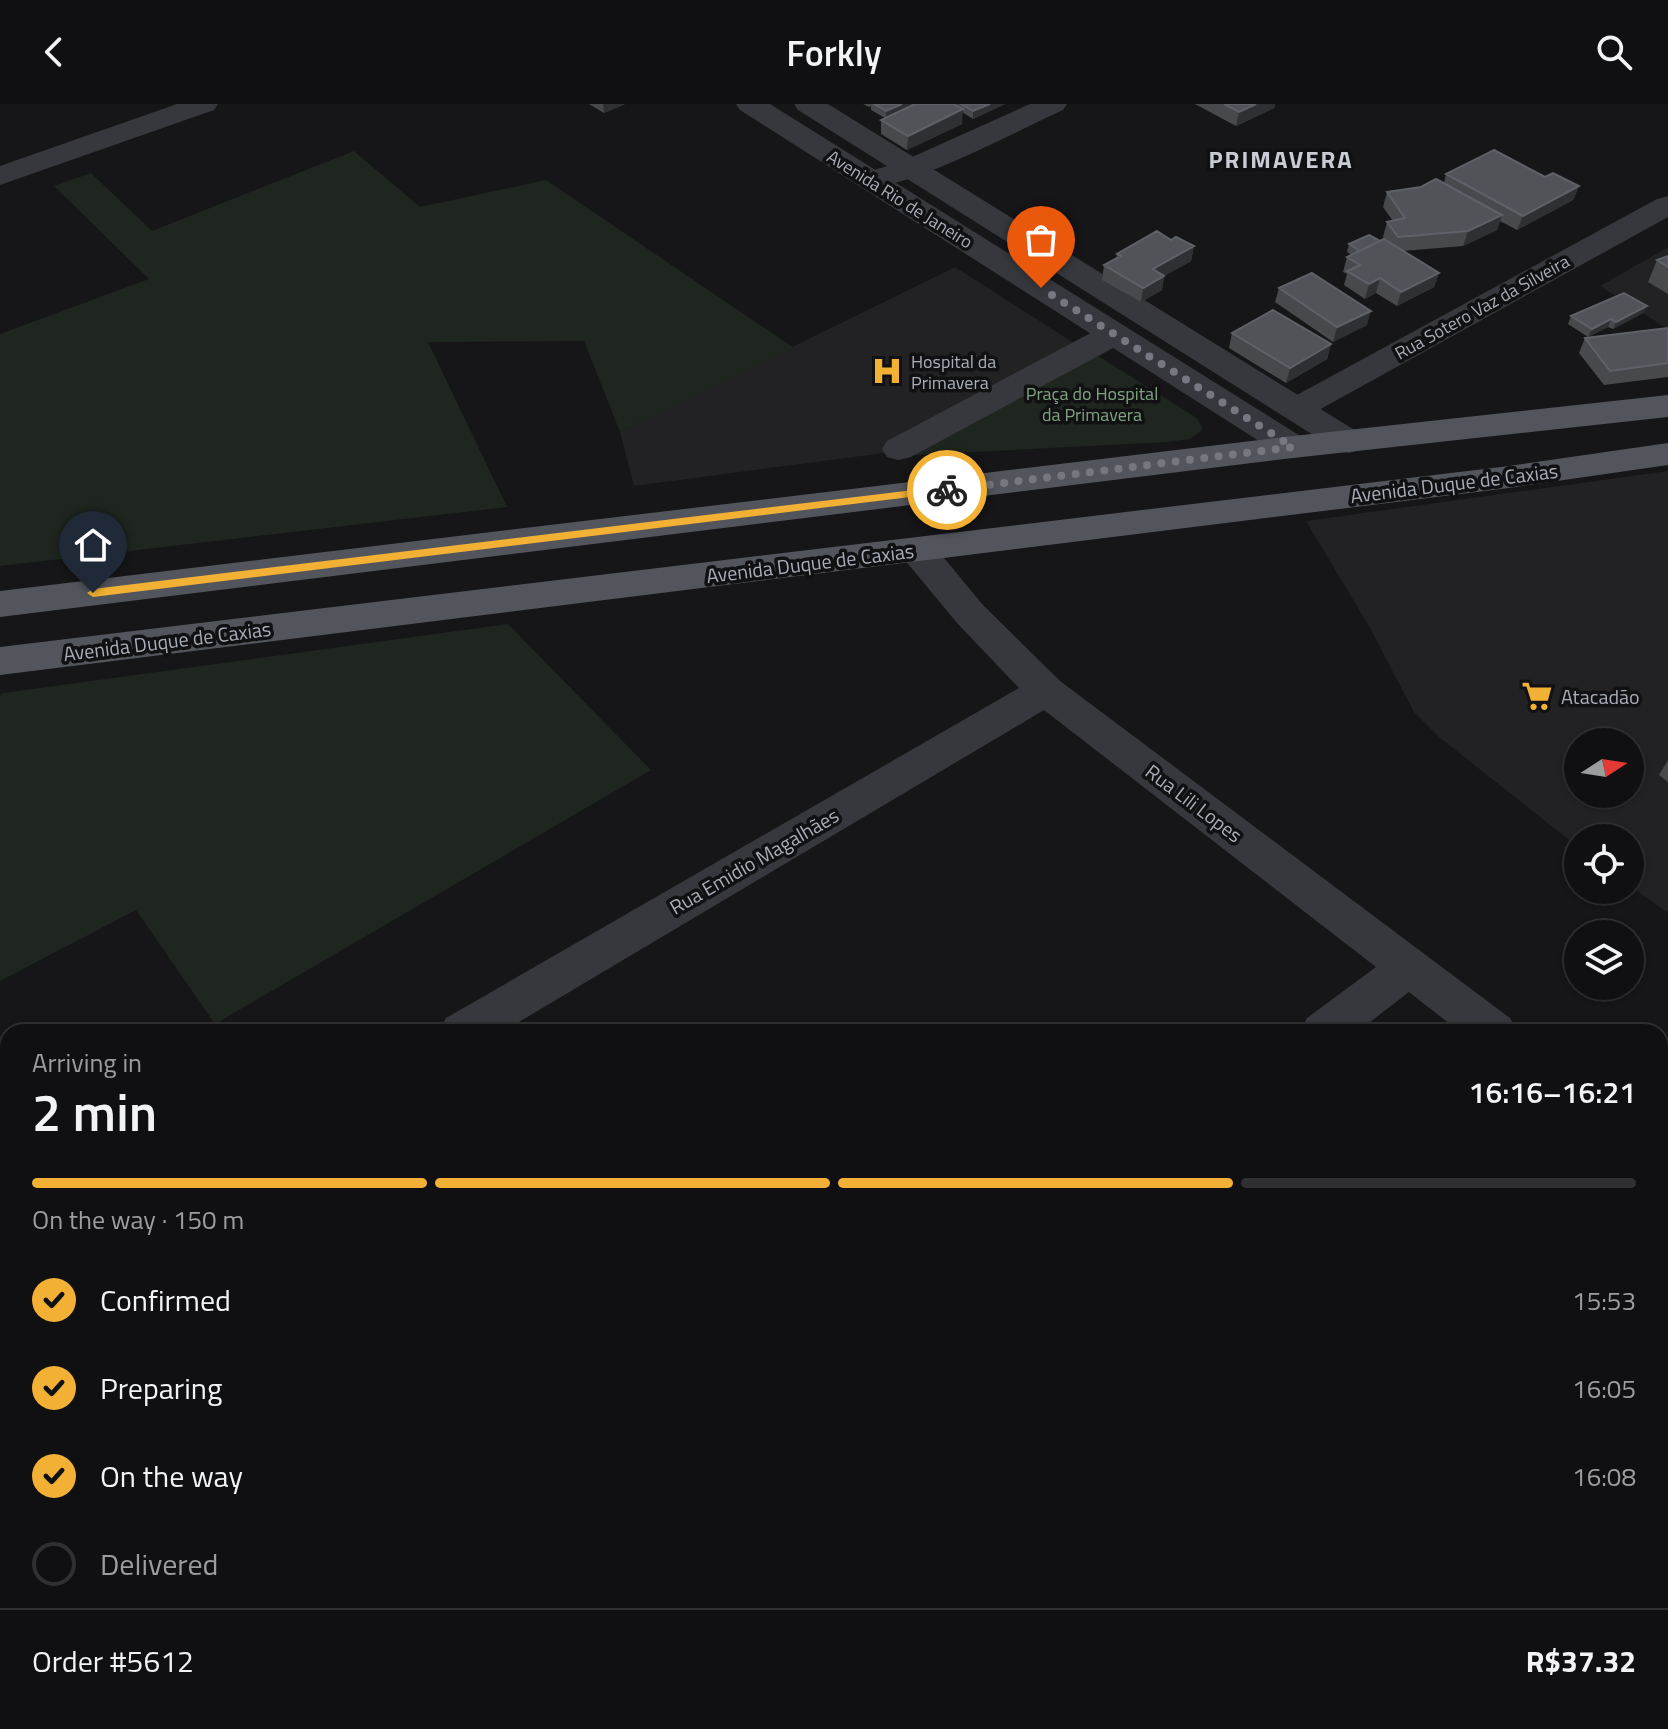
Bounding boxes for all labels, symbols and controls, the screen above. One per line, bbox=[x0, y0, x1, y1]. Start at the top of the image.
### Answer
text: Forkly bbox=[786, 25, 882, 80]
icon: back bbox=[32, 30, 76, 74]
icon: search bbox=[1592, 30, 1636, 74]
district label: PRIMAVERA bbox=[1208, 141, 1354, 177]
street label: Avenida Rio de Janeiro bbox=[822, 143, 978, 255]
pin bbox=[1007, 206, 1075, 288]
icon: bag bbox=[1019, 218, 1063, 262]
street label: Rua Sotero Vaz da Silveira bbox=[1390, 248, 1574, 366]
place label: Hospital da Primavera bbox=[911, 348, 996, 396]
hospital icon: Hospital da Primavera bbox=[870, 354, 904, 388]
park label: Praça do Hospital da Primavera bbox=[1026, 380, 1158, 428]
courier bbox=[907, 450, 987, 530]
street label: Avenida Duque de Caxias bbox=[1348, 455, 1560, 511]
icon: bike bbox=[925, 468, 969, 512]
pin bbox=[59, 511, 127, 593]
icon: home bbox=[71, 523, 115, 567]
street label: Avenida Duque de Caxias bbox=[704, 535, 916, 591]
street label: Avenida Duque de Caxias bbox=[61, 613, 273, 669]
supermarket icon: Atacadão bbox=[1520, 679, 1554, 713]
place label: Atacadão bbox=[1561, 681, 1640, 712]
north arrow bbox=[1564, 728, 1644, 808]
map controls bbox=[1564, 728, 1644, 1000]
street label: Rua Lili Lopes bbox=[1139, 756, 1249, 850]
street label: Rua Emidio Magalhães bbox=[663, 800, 845, 922]
button: locate bbox=[1564, 824, 1644, 904]
button: layers bbox=[1564, 920, 1644, 1000]
text: Arriving in bbox=[32, 1043, 142, 1082]
text: 16:16–16:21 bbox=[1469, 1069, 1636, 1115]
text: 2 min bbox=[32, 1072, 157, 1151]
text: On the way · 150 m bbox=[32, 1200, 244, 1239]
text: Confirmed bbox=[100, 1277, 231, 1323]
icon: check bbox=[32, 1278, 76, 1322]
text: 15:53 bbox=[1572, 1281, 1636, 1320]
text: Preparing bbox=[100, 1365, 222, 1411]
icon: check bbox=[32, 1366, 76, 1410]
text: 16:05 bbox=[1572, 1369, 1636, 1408]
text: On the way bbox=[100, 1453, 243, 1499]
icon: check bbox=[32, 1454, 76, 1498]
text: 16:08 bbox=[1572, 1457, 1636, 1496]
text: Delivered bbox=[100, 1541, 218, 1587]
text: Order #5612 bbox=[32, 1638, 194, 1684]
text: R$37.32 bbox=[1526, 1638, 1636, 1684]

